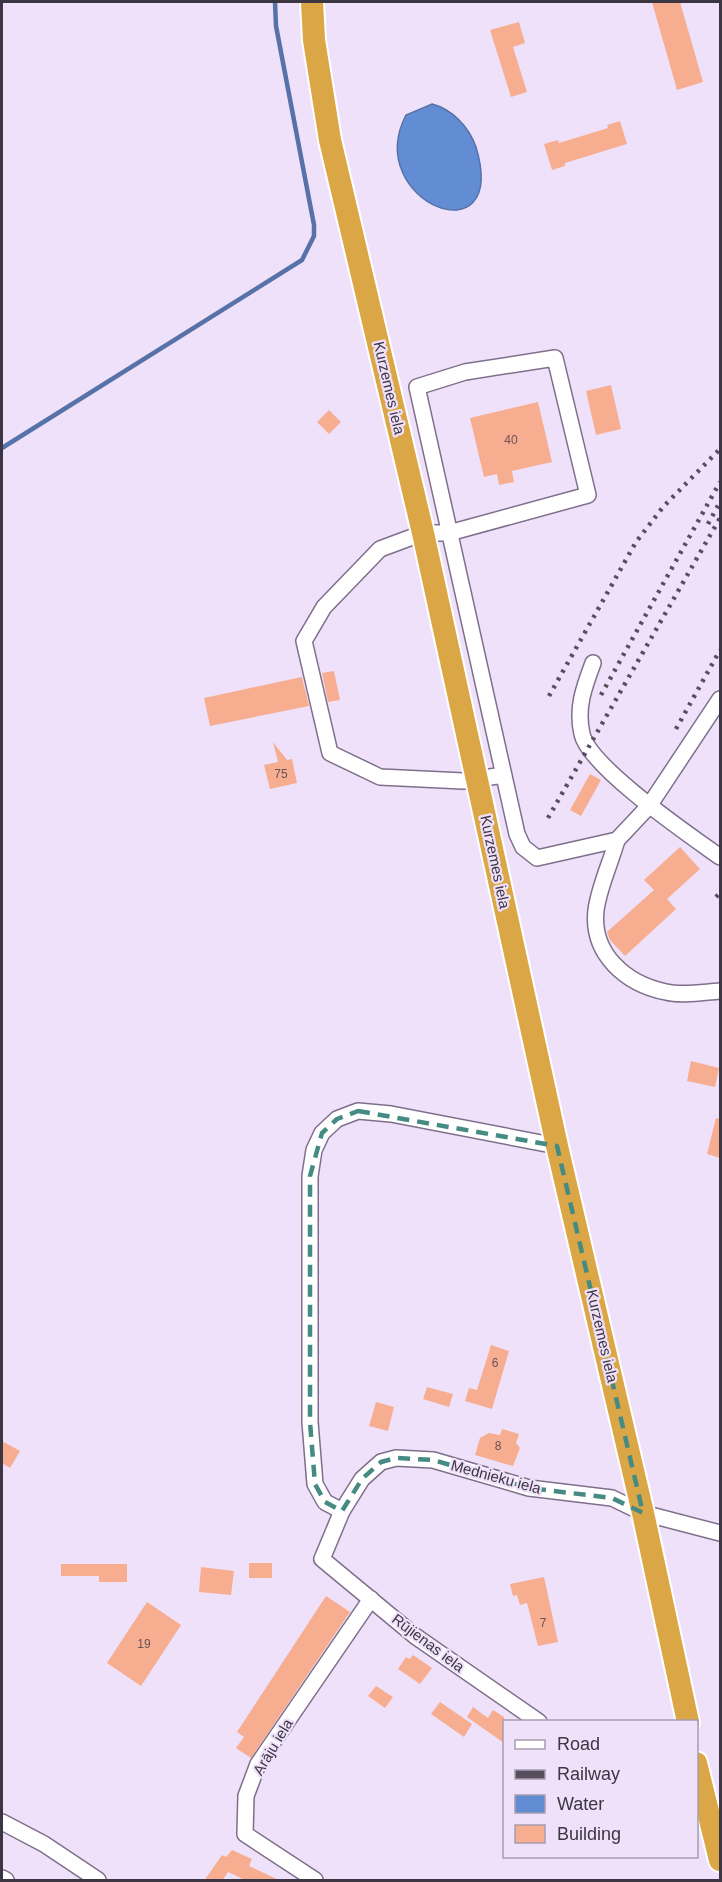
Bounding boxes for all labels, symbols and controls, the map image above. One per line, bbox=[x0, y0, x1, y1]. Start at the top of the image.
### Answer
street label: Kurzemes iela bbox=[371, 340, 409, 437]
house number: 40 bbox=[504, 433, 518, 447]
house number: 75 bbox=[274, 767, 288, 781]
street label: Kurzemes iela bbox=[477, 814, 514, 911]
street label: Kurzemes iela bbox=[584, 1288, 622, 1385]
house number: 6 bbox=[492, 1356, 499, 1370]
house number: 8 bbox=[495, 1439, 502, 1453]
street label: Mednieku iela bbox=[449, 1456, 544, 1497]
street label: Rūjienas iela bbox=[389, 1610, 468, 1676]
house number: 7 bbox=[540, 1616, 547, 1630]
house number: 19 bbox=[137, 1637, 151, 1651]
street label: Arāju iela bbox=[249, 1715, 296, 1778]
legend bbox=[503, 1720, 698, 1858]
text: Road bbox=[557, 1734, 600, 1754]
text: Railway bbox=[557, 1764, 620, 1784]
text: Water bbox=[557, 1794, 604, 1814]
text: Building bbox=[557, 1824, 621, 1844]

